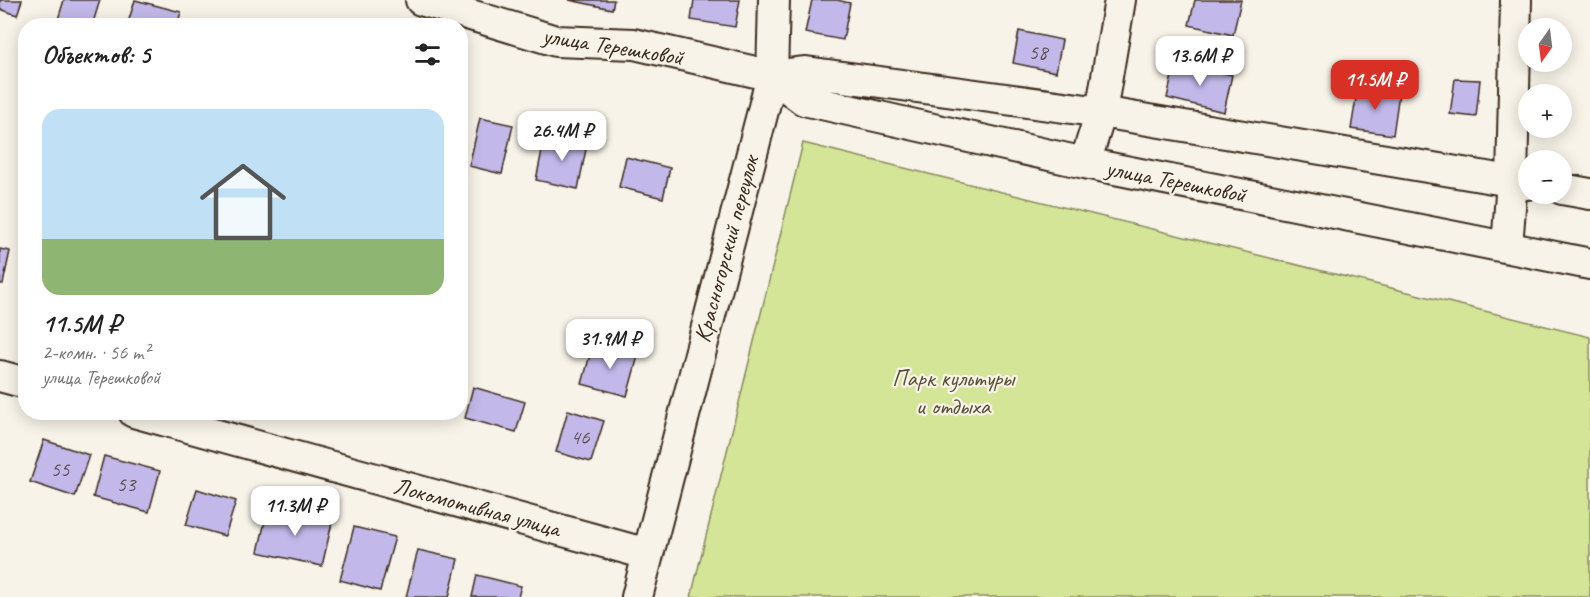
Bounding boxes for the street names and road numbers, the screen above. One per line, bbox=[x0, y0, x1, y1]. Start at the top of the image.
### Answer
street label: улица Терешковой bbox=[539, 20, 687, 72]
street label: Красногорский переулок bbox=[687, 150, 766, 346]
street label: улица Терешковой bbox=[1102, 152, 1250, 210]
street label: Локомотивная улица bbox=[391, 470, 566, 544]

